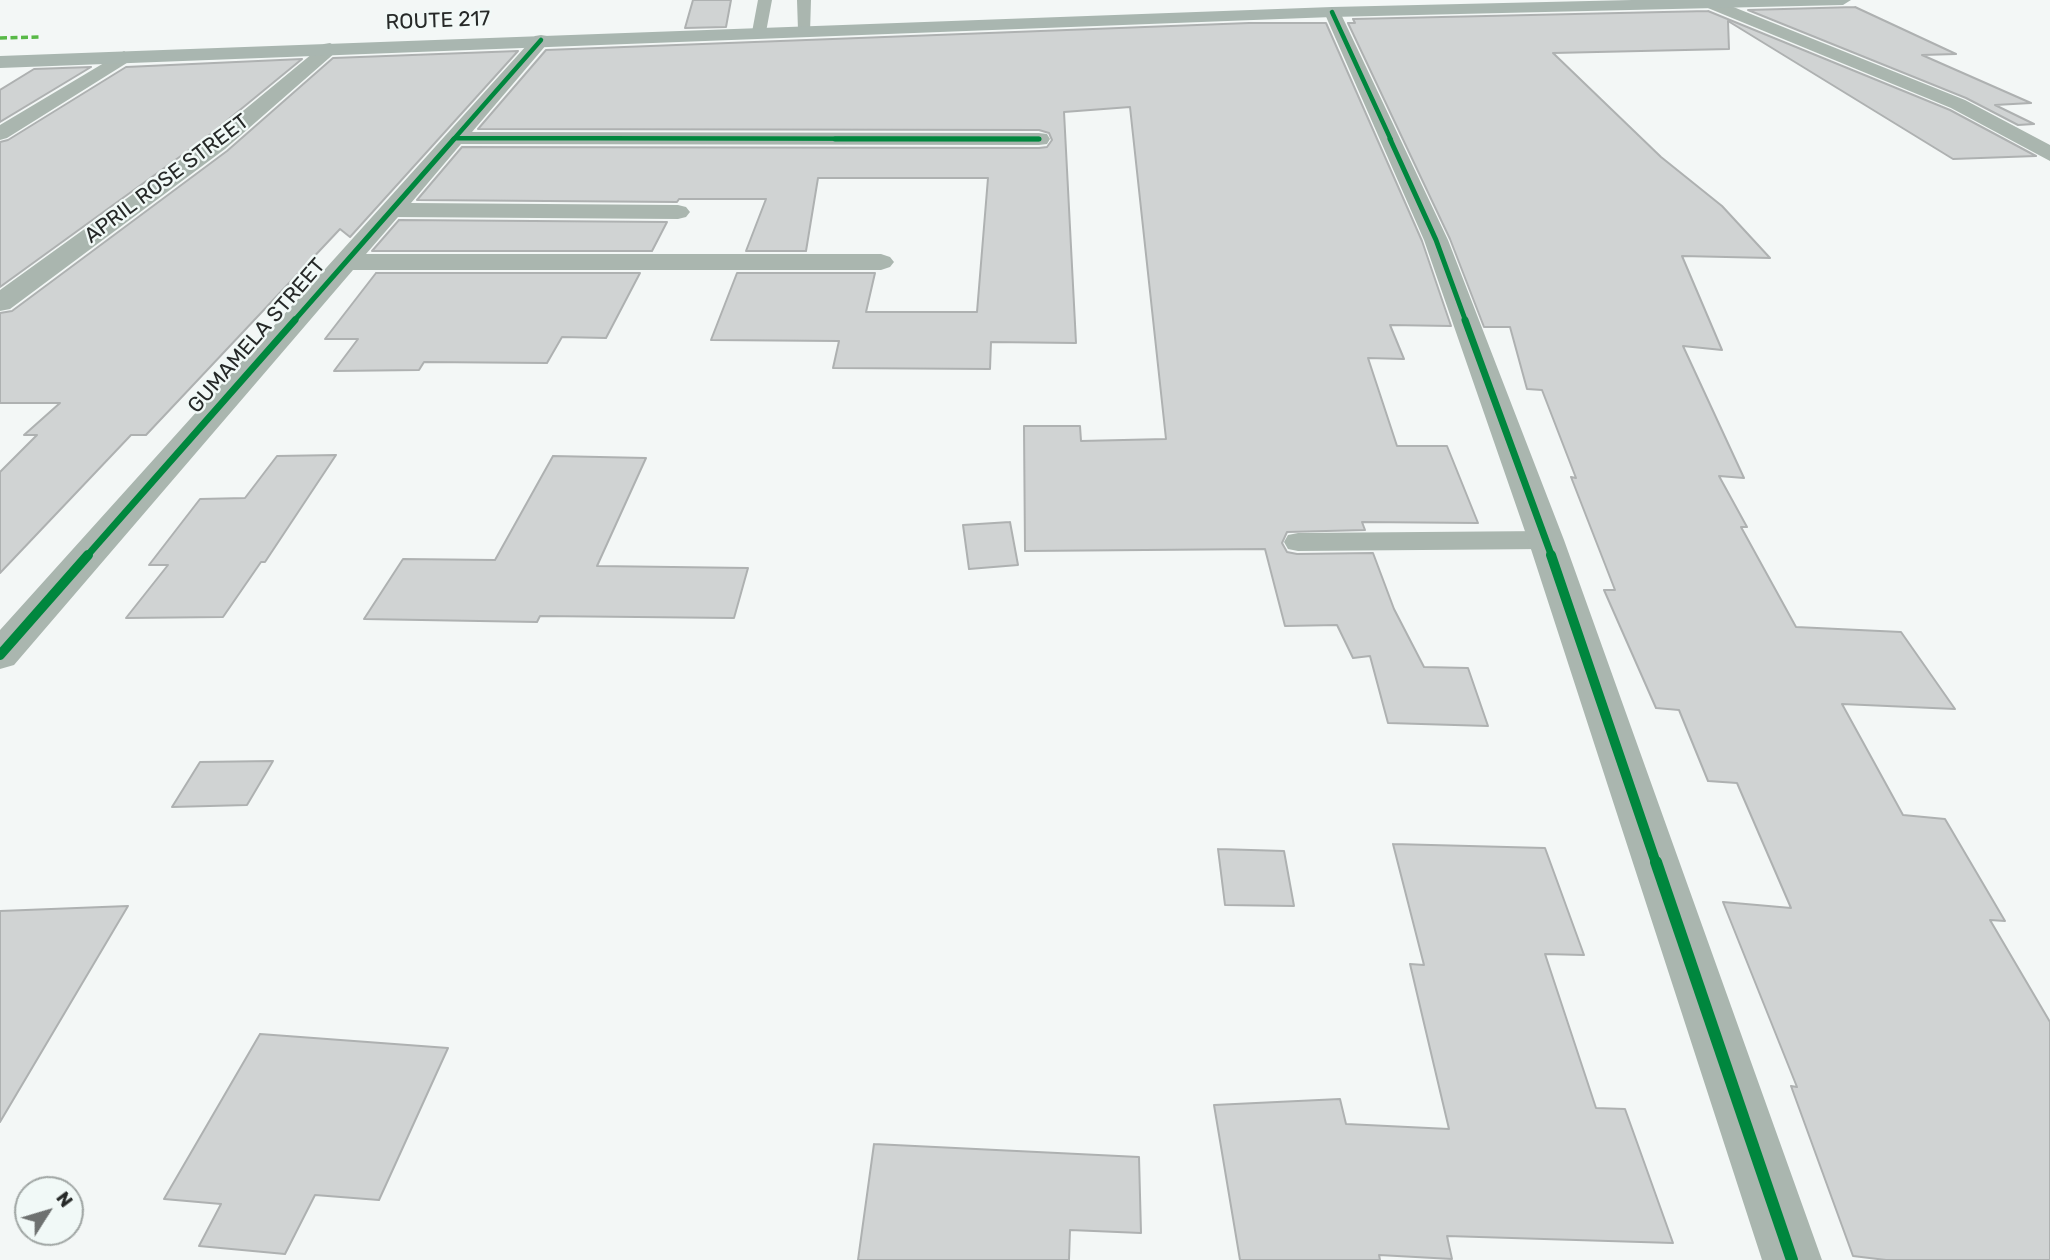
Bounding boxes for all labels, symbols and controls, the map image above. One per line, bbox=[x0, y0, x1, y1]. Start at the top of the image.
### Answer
street label: ROUTE 217 bbox=[385, 7, 491, 35]
street label: APRIL ROSE STREET bbox=[80, 109, 254, 249]
street label: GUMAMELA STREET bbox=[183, 254, 331, 418]
north arrow bbox=[14, 1176, 84, 1246]
text: N bbox=[51, 1187, 78, 1212]

